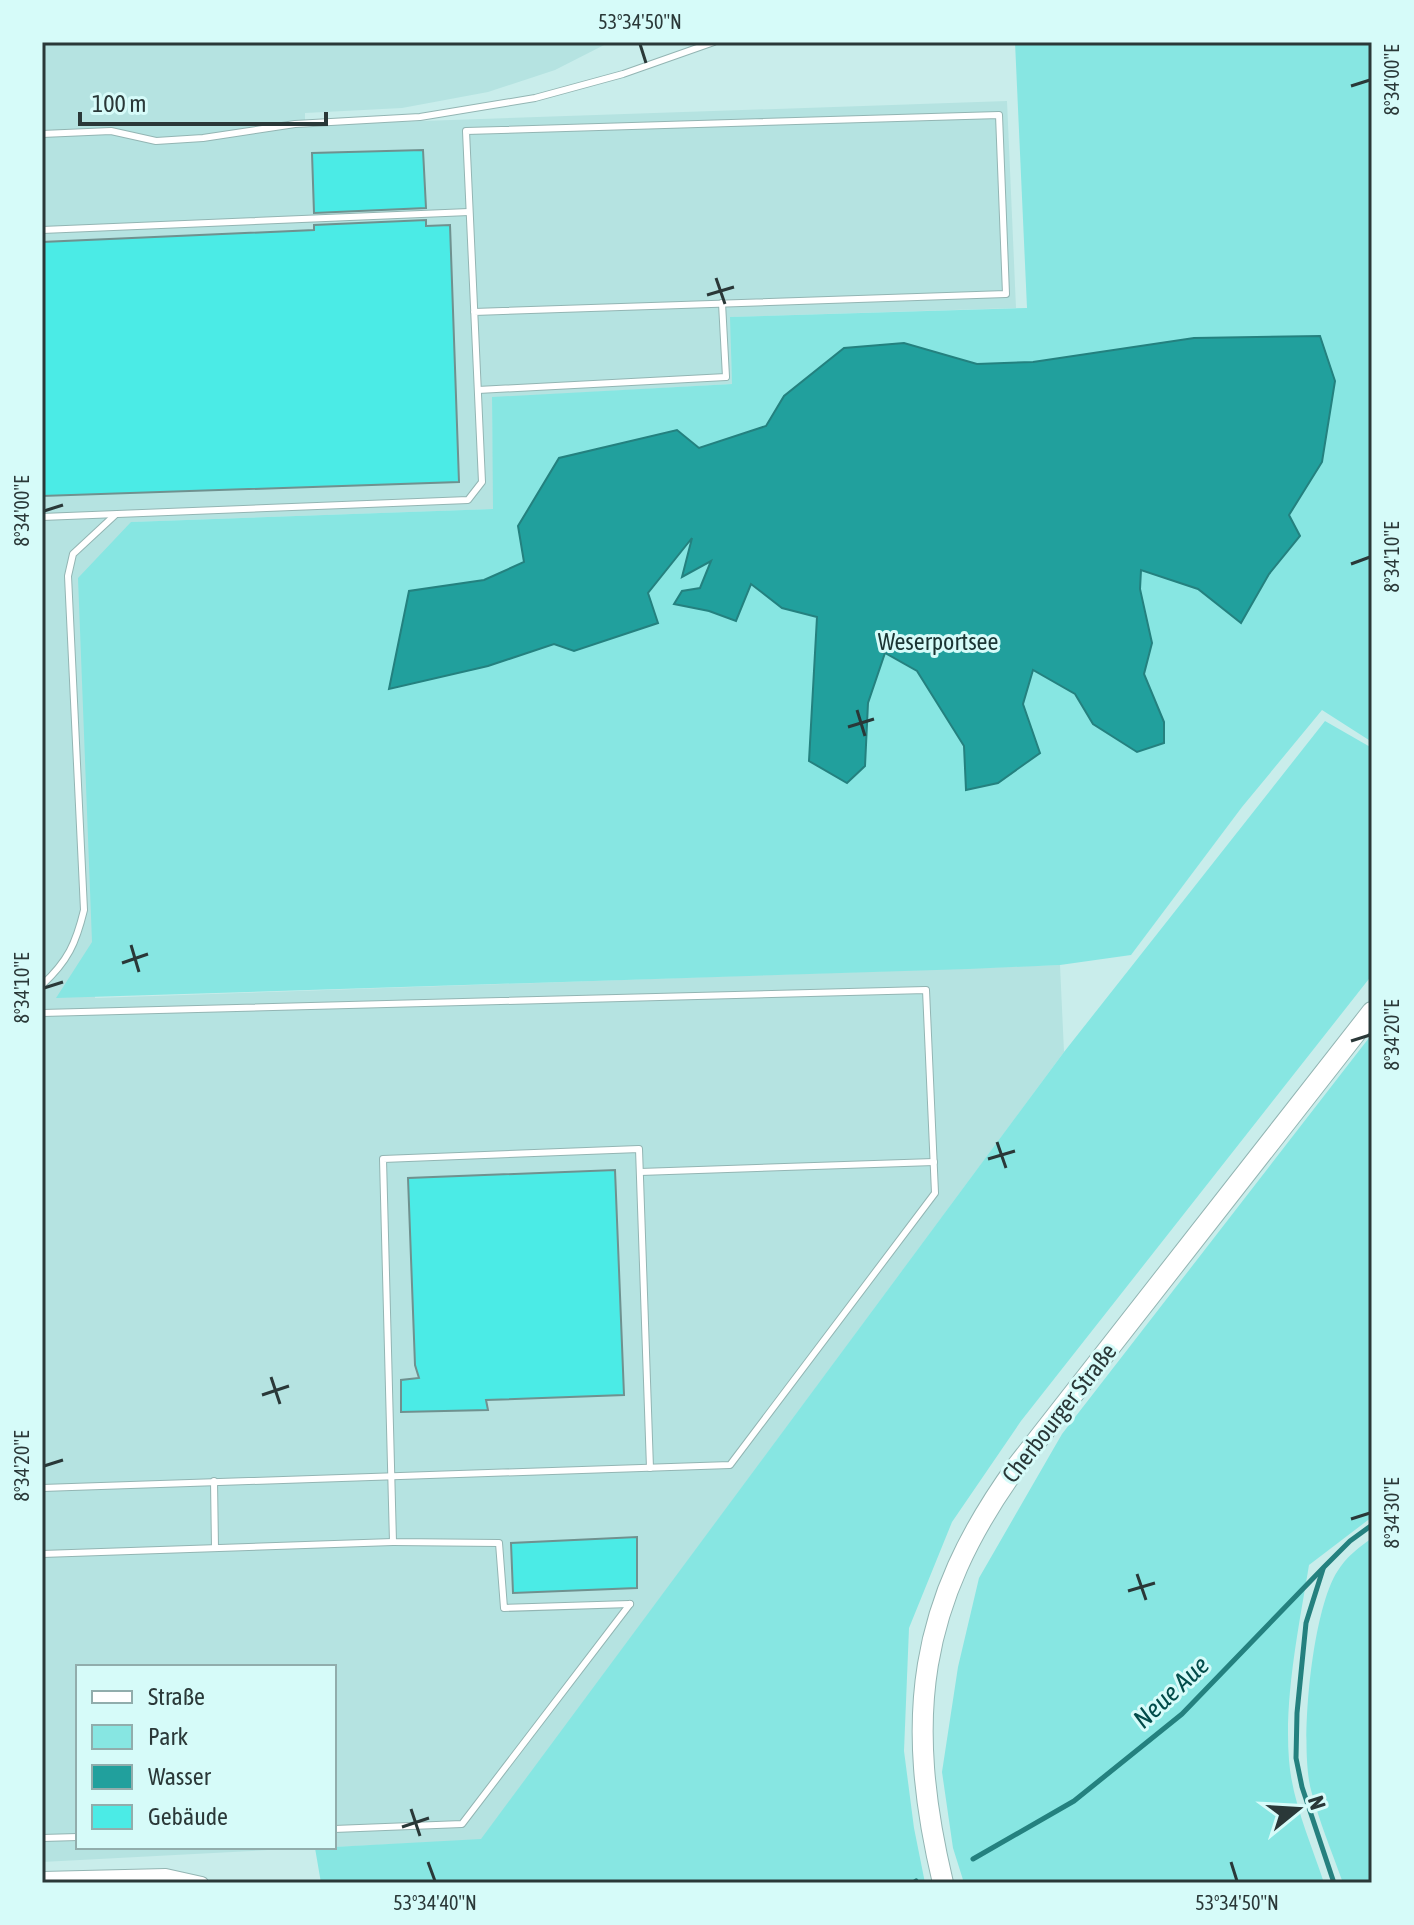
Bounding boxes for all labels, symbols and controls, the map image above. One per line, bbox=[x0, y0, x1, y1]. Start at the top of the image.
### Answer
text: 53°34'50"N bbox=[598, 10, 682, 33]
text: 8°34'00"E bbox=[1380, 44, 1403, 115]
scale bar bbox=[80, 76, 326, 126]
text: 100 m bbox=[92, 90, 146, 117]
text: 8°34'00"E bbox=[10, 475, 33, 546]
text: 8°34'10"E bbox=[1380, 521, 1403, 592]
park label: Weserportsee bbox=[878, 628, 998, 655]
text: 8°34'10"E bbox=[10, 952, 33, 1023]
text: 8°34'20"E bbox=[1380, 999, 1403, 1070]
street label: Cherbourger Straße bbox=[996, 1338, 1122, 1488]
text: 8°34'20"E bbox=[10, 1430, 33, 1501]
text: 8°34'30"E bbox=[1380, 1477, 1403, 1548]
water label: Neue Aue bbox=[1127, 1650, 1215, 1734]
legend bbox=[76, 1665, 336, 1849]
text: Straße bbox=[148, 1683, 205, 1710]
text: Park bbox=[148, 1723, 189, 1750]
text: Wasser bbox=[148, 1763, 212, 1790]
north arrow bbox=[1258, 1769, 1338, 1849]
text: N bbox=[1303, 1793, 1331, 1813]
text: Gebäude bbox=[148, 1803, 228, 1830]
text: 53°34'40"N bbox=[393, 1891, 477, 1914]
text: 53°34'50"N bbox=[1195, 1891, 1279, 1914]

